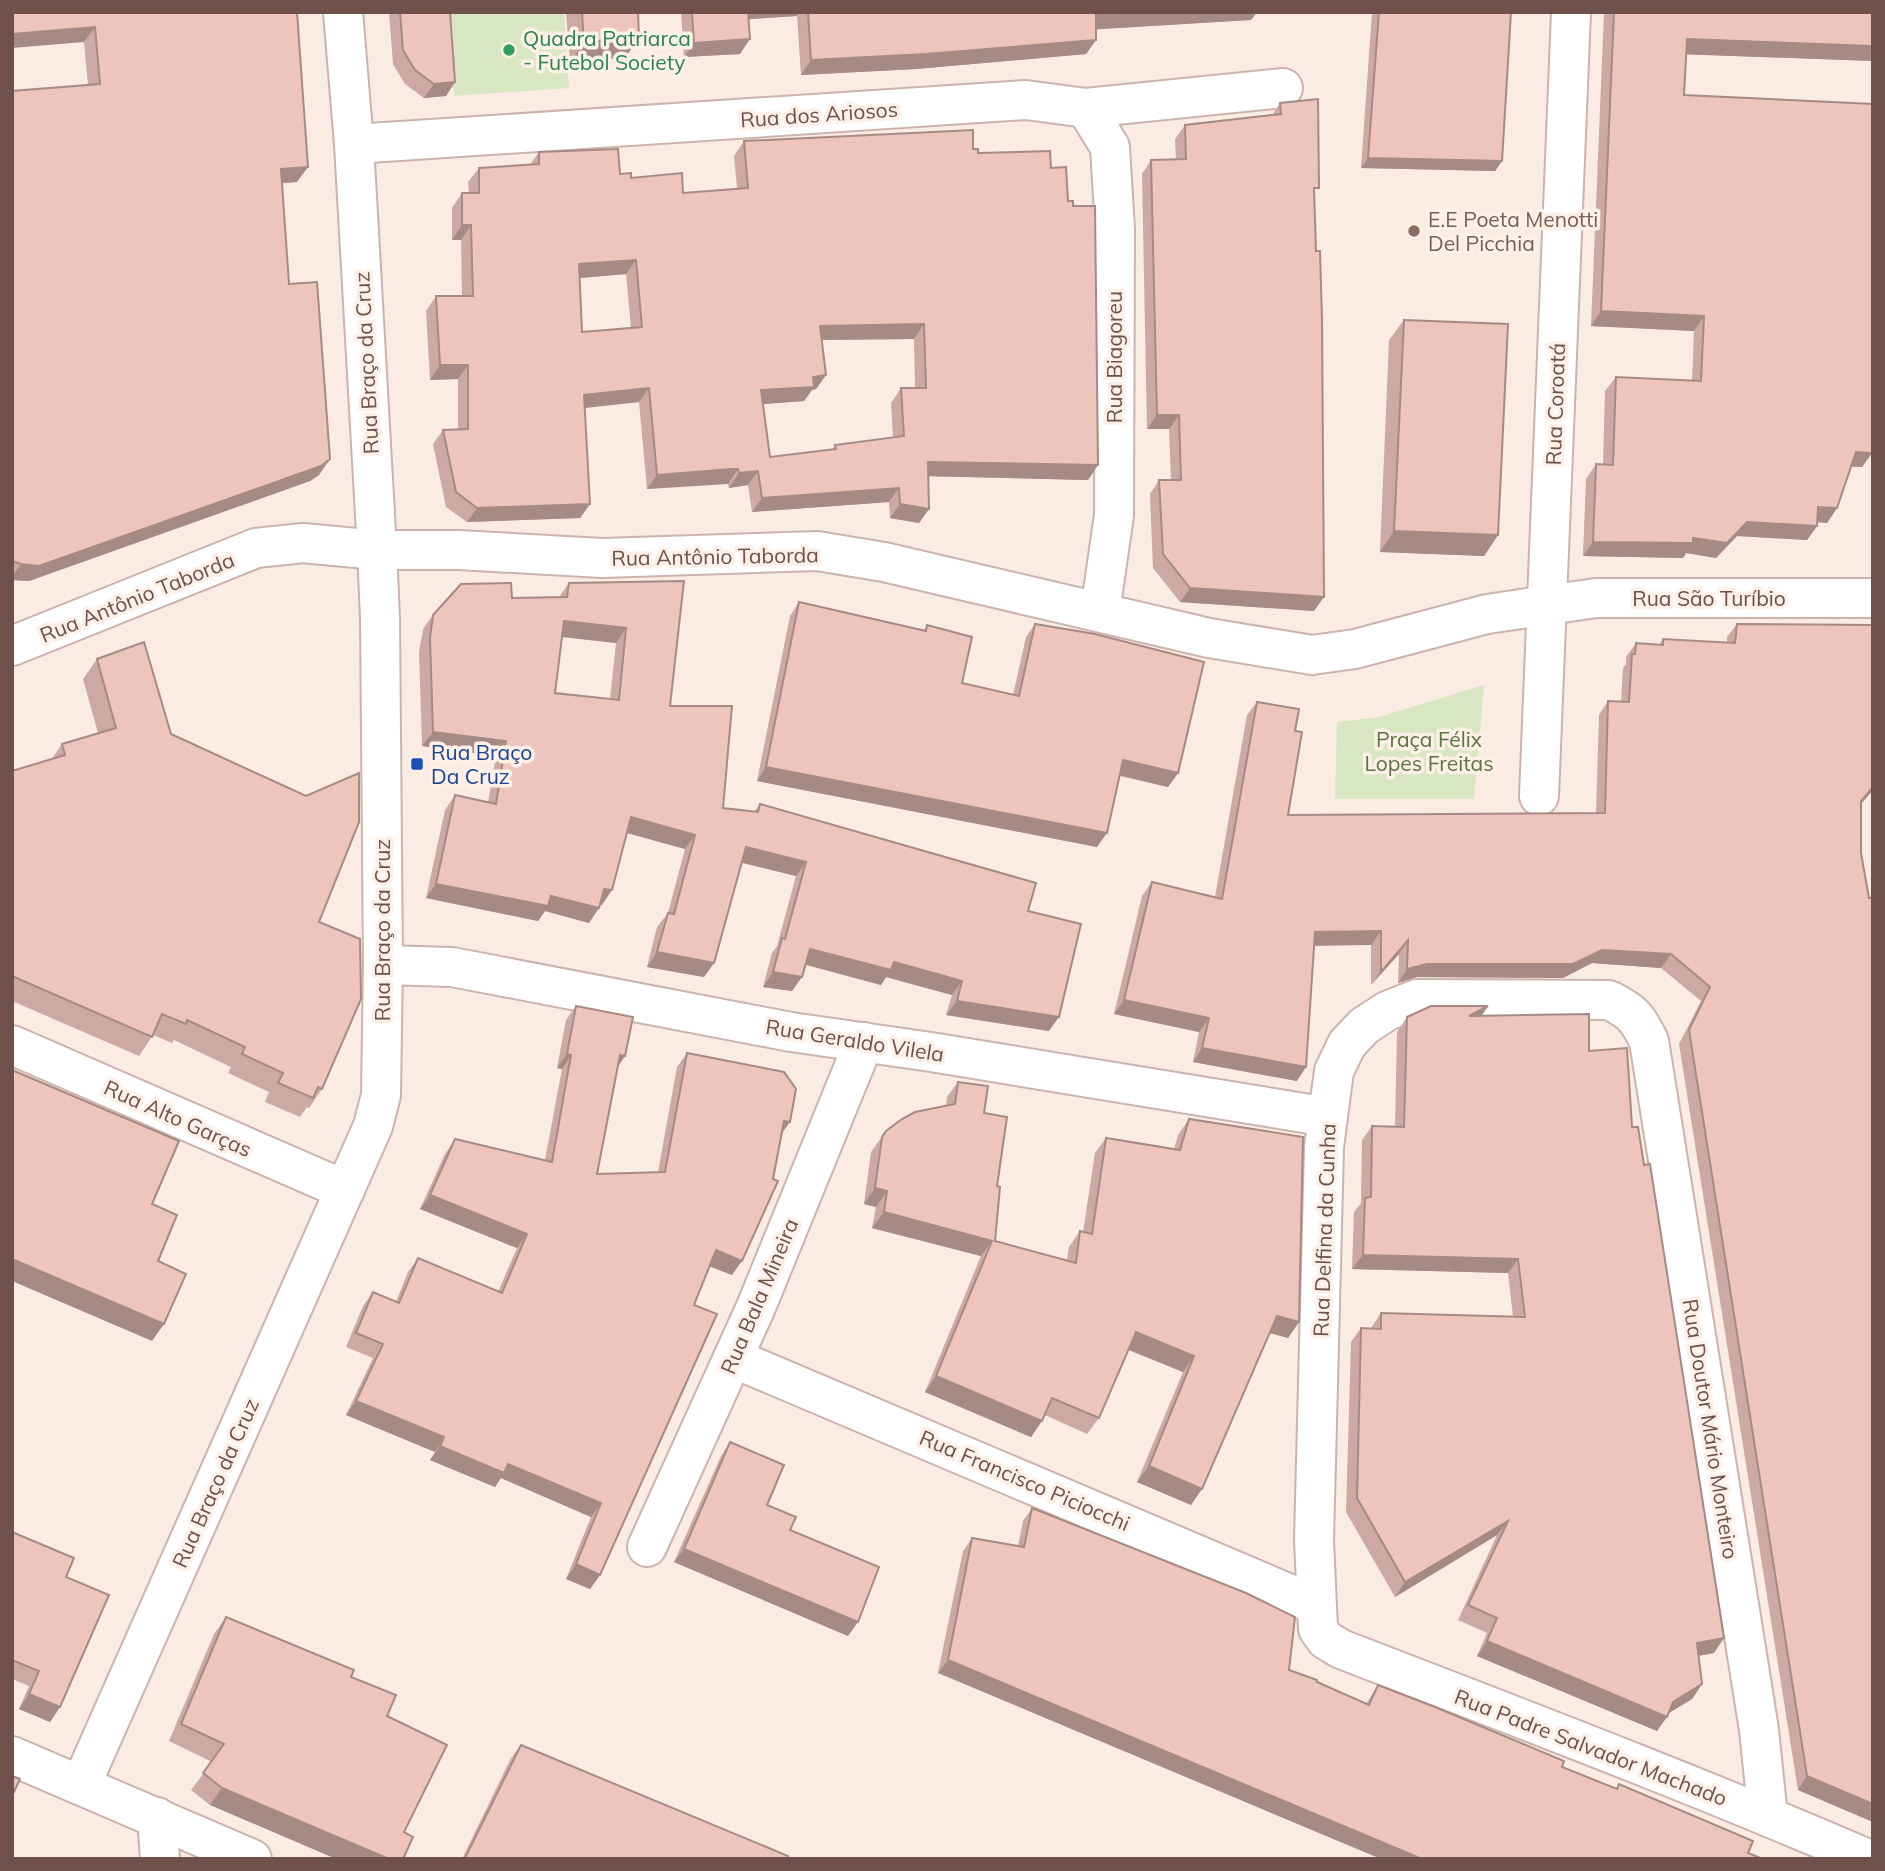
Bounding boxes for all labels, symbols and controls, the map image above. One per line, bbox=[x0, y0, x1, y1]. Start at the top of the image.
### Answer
place label: Quadra Patriarca - Futebol Society bbox=[523, 25, 691, 75]
marker: Quadra Patriarca - Futebol Society bbox=[501, 42, 517, 58]
street label: Rua dos Ariosos bbox=[739, 96, 899, 132]
place label: E.E Poeta Menotti Del Picchia bbox=[1428, 206, 1598, 256]
marker: E.E Poeta Menotti Del Picchia bbox=[1406, 223, 1422, 239]
street label: Rua Braço da Cruz bbox=[348, 271, 384, 455]
street label: Rua Biagoreu bbox=[1101, 291, 1127, 423]
street label: Rua Coroatá bbox=[1540, 342, 1570, 466]
street label: Rua Antônio Taborda bbox=[611, 541, 819, 571]
street label: Rua Antônio Taborda bbox=[36, 546, 238, 648]
street label: Rua São Turíbio bbox=[1632, 585, 1786, 611]
park label: Praça Félix Lopes Freitas bbox=[1364, 726, 1494, 776]
place label: Rua Braço Da Cruz bbox=[431, 739, 532, 789]
marker: Rua Braço Da Cruz bbox=[409, 756, 425, 772]
street label: Rua Braço da Cruz bbox=[369, 839, 395, 1021]
street label: Rua Geraldo Vilela bbox=[764, 1013, 946, 1067]
street label: Rua Alto Garças bbox=[100, 1074, 256, 1162]
street label: Rua Delfina da Cunha bbox=[1307, 1123, 1341, 1337]
street label: Rua Bala Mineira bbox=[714, 1214, 804, 1378]
street label: Rua Doutor Mário Monteiro bbox=[1678, 1297, 1744, 1561]
street label: Rua Braço da Cruz bbox=[166, 1394, 264, 1572]
street label: Rua Francisco Piciocchi bbox=[916, 1424, 1134, 1536]
street label: Rua Padre Salvador Machado bbox=[1451, 1683, 1731, 1811]

